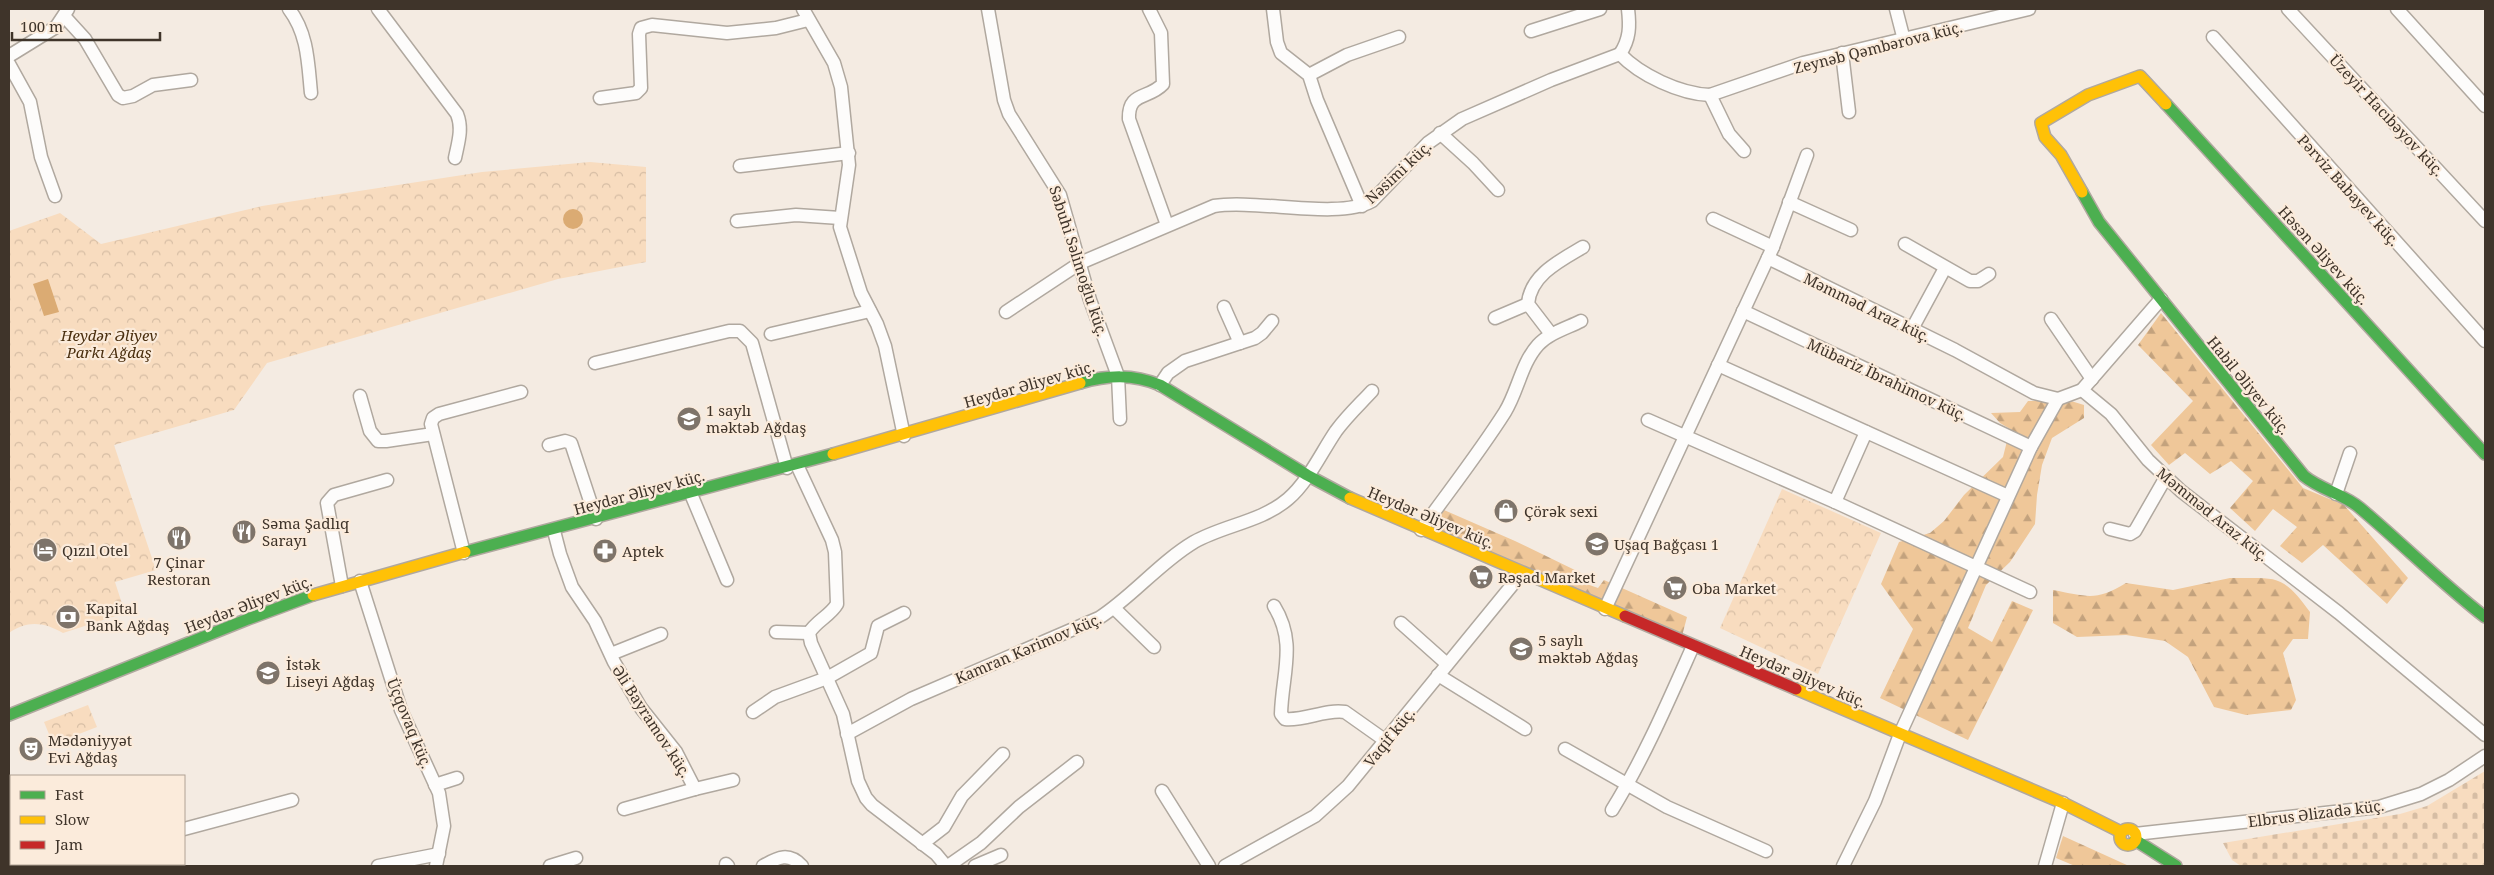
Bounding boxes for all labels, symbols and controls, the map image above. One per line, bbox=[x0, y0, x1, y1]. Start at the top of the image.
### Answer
scale bar bbox=[12, 10, 160, 42]
text: 100 m bbox=[20, 16, 63, 36]
street label: Zeynəb Qəmbərova küç. bbox=[1792, 16, 1964, 78]
street label: Üzeyir Hacıbəyov küç. bbox=[2325, 50, 2449, 180]
street label: Pərviz Babayev küç. bbox=[2294, 130, 2404, 250]
street label: Nəsimi küç. bbox=[1361, 136, 1435, 208]
street label: Səbuhi Səlimoğlu küç. bbox=[1045, 183, 1113, 339]
street label: Həsən Əliyev küç. bbox=[2274, 201, 2374, 309]
street label: Məmməd Araz küç. bbox=[1800, 268, 1934, 346]
park label: Heydər Əliyev Parkı Ağdaş bbox=[60, 325, 157, 362]
street label: Habil Əliyev küç. bbox=[2203, 332, 2295, 438]
street label: Mübariz İbrahimov küç. bbox=[1804, 333, 1970, 425]
street label: Heydər Əliyev küç. bbox=[961, 356, 1097, 412]
place label: 1 saylı məktəb Ağdaş bbox=[706, 400, 806, 437]
school or university icon: 1 saylı məktəb Ağdaş bbox=[676, 406, 702, 432]
street label: Məmməd Araz küç. bbox=[2153, 463, 2273, 565]
street label: Heydər Əliyev küç. bbox=[571, 465, 707, 519]
street label: Heydər Əliyev küç. bbox=[1365, 481, 1497, 553]
shop icon: Çörək sexi bbox=[1493, 498, 1519, 524]
place label: Çörək sexi bbox=[1524, 501, 1598, 521]
place label: Səma Şadlıq Sarayı bbox=[262, 513, 349, 550]
restaurant icon: Səma Şadlıq Sarayı bbox=[231, 519, 257, 545]
restaurant icon: 7 Çinar Restoran bbox=[166, 525, 192, 551]
school or university icon: Uşaq Bağçası 1 bbox=[1584, 531, 1610, 557]
place label: Uşaq Bağçası 1 bbox=[1614, 534, 1719, 554]
hotel icon: Qızıl Otel bbox=[32, 537, 58, 563]
pharmacy icon: Aptek bbox=[592, 538, 618, 564]
place label: Qızıl Otel bbox=[62, 540, 128, 560]
place label: Aptek bbox=[622, 541, 664, 561]
place label: 7 Çinar Restoran bbox=[147, 552, 211, 589]
supermarket icon: Rəşad Market bbox=[1468, 564, 1494, 590]
place label: Rəşad Market bbox=[1498, 567, 1596, 587]
street label: Heydər Əliyev küç. bbox=[181, 570, 315, 638]
supermarket icon: Oba Market bbox=[1662, 575, 1688, 601]
place label: Oba Market bbox=[1692, 578, 1776, 598]
place label: Kapital Bank Ağdaş bbox=[86, 598, 170, 635]
bank icon: Kapital Bank Ağdaş bbox=[55, 604, 81, 630]
street label: Kamran Kərimov küç. bbox=[952, 608, 1104, 688]
place label: 5 saylı məktəb Ağdaş bbox=[1538, 630, 1638, 667]
school or university icon: 5 saylı məktəb Ağdaş bbox=[1508, 636, 1534, 662]
street label: Heydər Əliyev küç. bbox=[1737, 640, 1869, 712]
place label: İstək Liseyi Ağdaş bbox=[286, 654, 375, 691]
school or university icon: İstək Liseyi Ağdaş bbox=[255, 660, 281, 686]
street label: Əli Bayramov küç. bbox=[608, 661, 696, 781]
street label: Üçqovaq küç. bbox=[383, 675, 437, 771]
street label: Vaqif küç. bbox=[1359, 703, 1419, 771]
place label: Mədəniyyət Evi Ağdaş bbox=[48, 730, 132, 767]
theatre icon: Mədəniyyət Evi Ağdaş bbox=[18, 736, 44, 762]
legend bbox=[10, 775, 185, 865]
text: Fast bbox=[55, 784, 84, 804]
street label: Elbrus Əlizadə küç. bbox=[2247, 795, 2385, 831]
text: Slow bbox=[55, 809, 89, 829]
text: Jam bbox=[54, 834, 83, 854]

